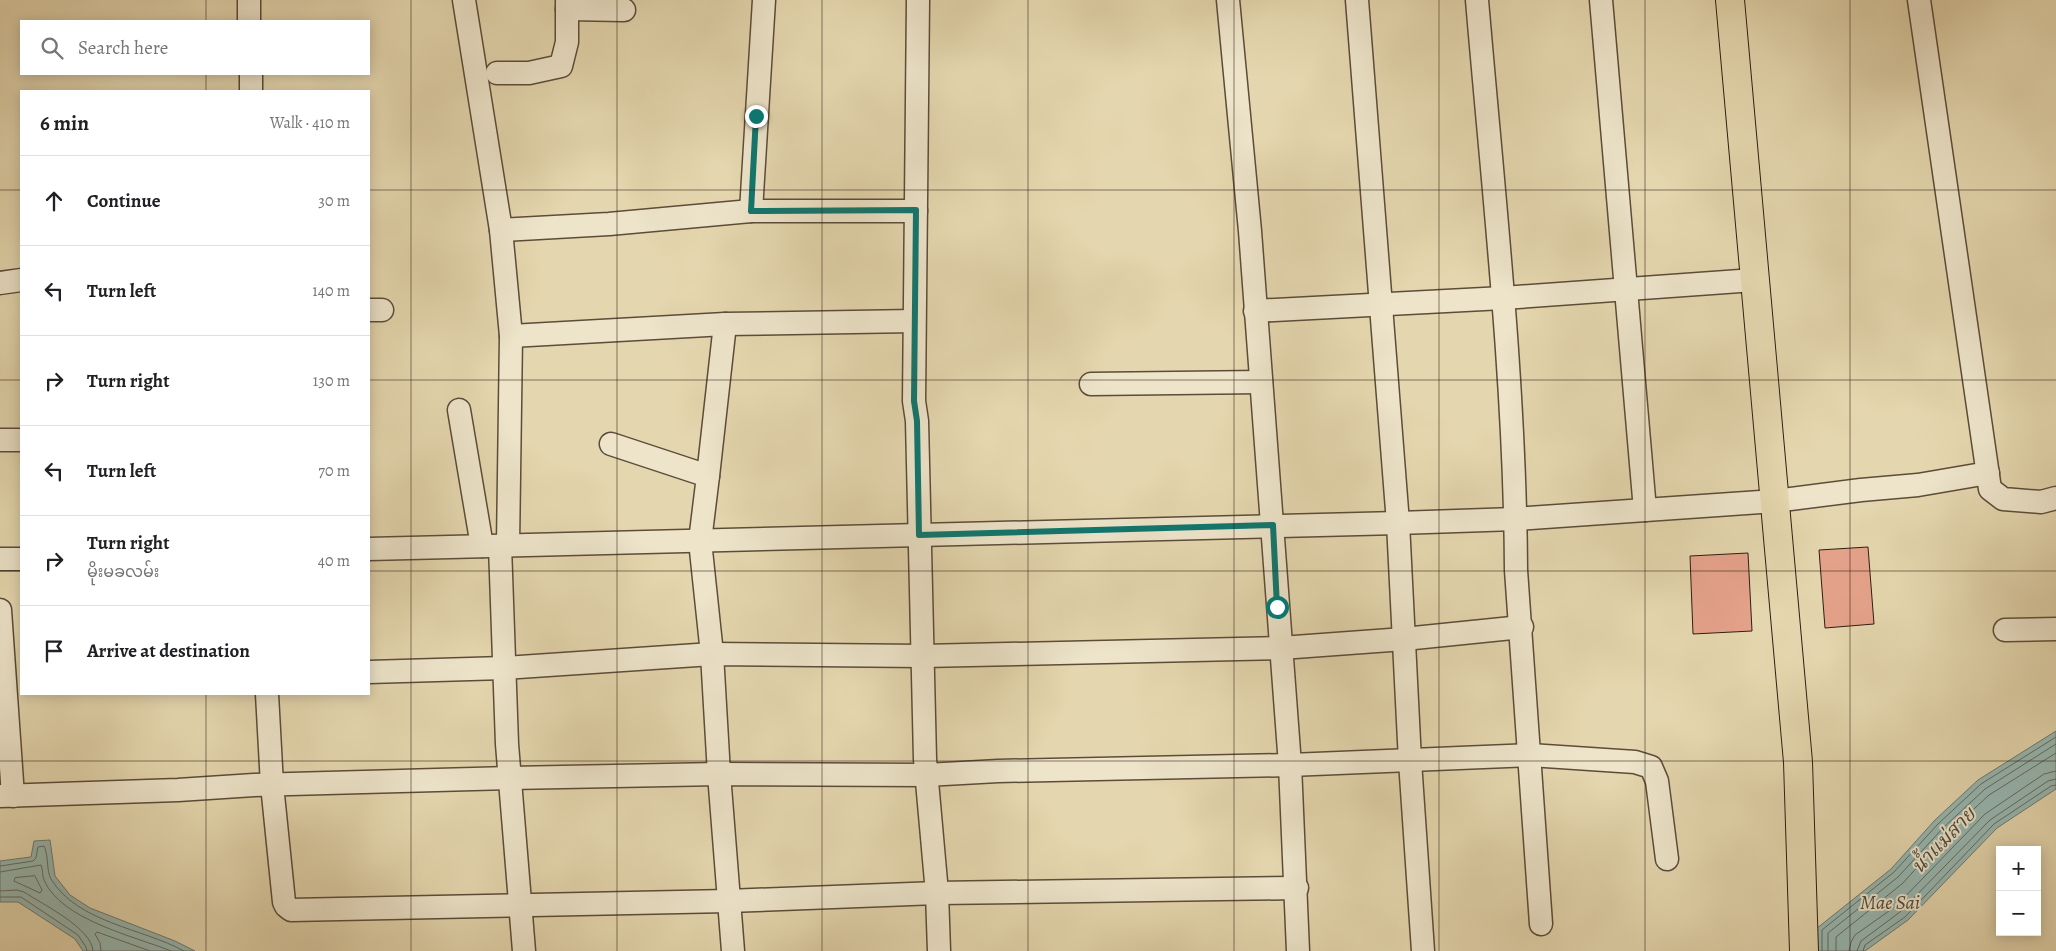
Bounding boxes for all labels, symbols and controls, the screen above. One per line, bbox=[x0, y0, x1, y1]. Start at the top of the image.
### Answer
search box bbox=[20, 20, 370, 75]
icon: search bbox=[38, 34, 66, 62]
text: Search here bbox=[78, 35, 168, 61]
route end bbox=[745, 105, 768, 128]
text: 6 min bbox=[40, 109, 89, 137]
text: Walk · 410 m bbox=[270, 112, 350, 134]
icon: ahead bbox=[40, 187, 68, 215]
text: Continue bbox=[87, 188, 161, 214]
text: 30 m bbox=[318, 190, 350, 212]
icon: left bbox=[40, 277, 68, 305]
text: Turn left bbox=[87, 278, 156, 304]
text: 140 m bbox=[312, 280, 350, 302]
icon: right bbox=[40, 367, 68, 395]
text: Turn right bbox=[87, 368, 169, 394]
text: 130 m bbox=[313, 370, 350, 392]
icon: left bbox=[40, 457, 68, 485]
text: Turn left bbox=[87, 458, 156, 484]
text: 70 m bbox=[318, 460, 350, 482]
text: Turn right bbox=[87, 530, 169, 556]
icon: right bbox=[40, 547, 68, 575]
text: 40 m bbox=[318, 550, 350, 572]
text: မိုးမခလမ်း bbox=[87, 561, 159, 583]
route start bbox=[1266, 596, 1289, 619]
icon: arrive bbox=[40, 637, 68, 665]
text: Arrive at destination bbox=[87, 638, 250, 664]
water label: น้ำแม่สาย bbox=[1904, 799, 1982, 879]
map controls bbox=[1996, 846, 2041, 936]
button: + bbox=[1996, 846, 2041, 891]
water label: Mae Sai bbox=[1860, 889, 1920, 916]
button: − bbox=[1996, 891, 2041, 936]

